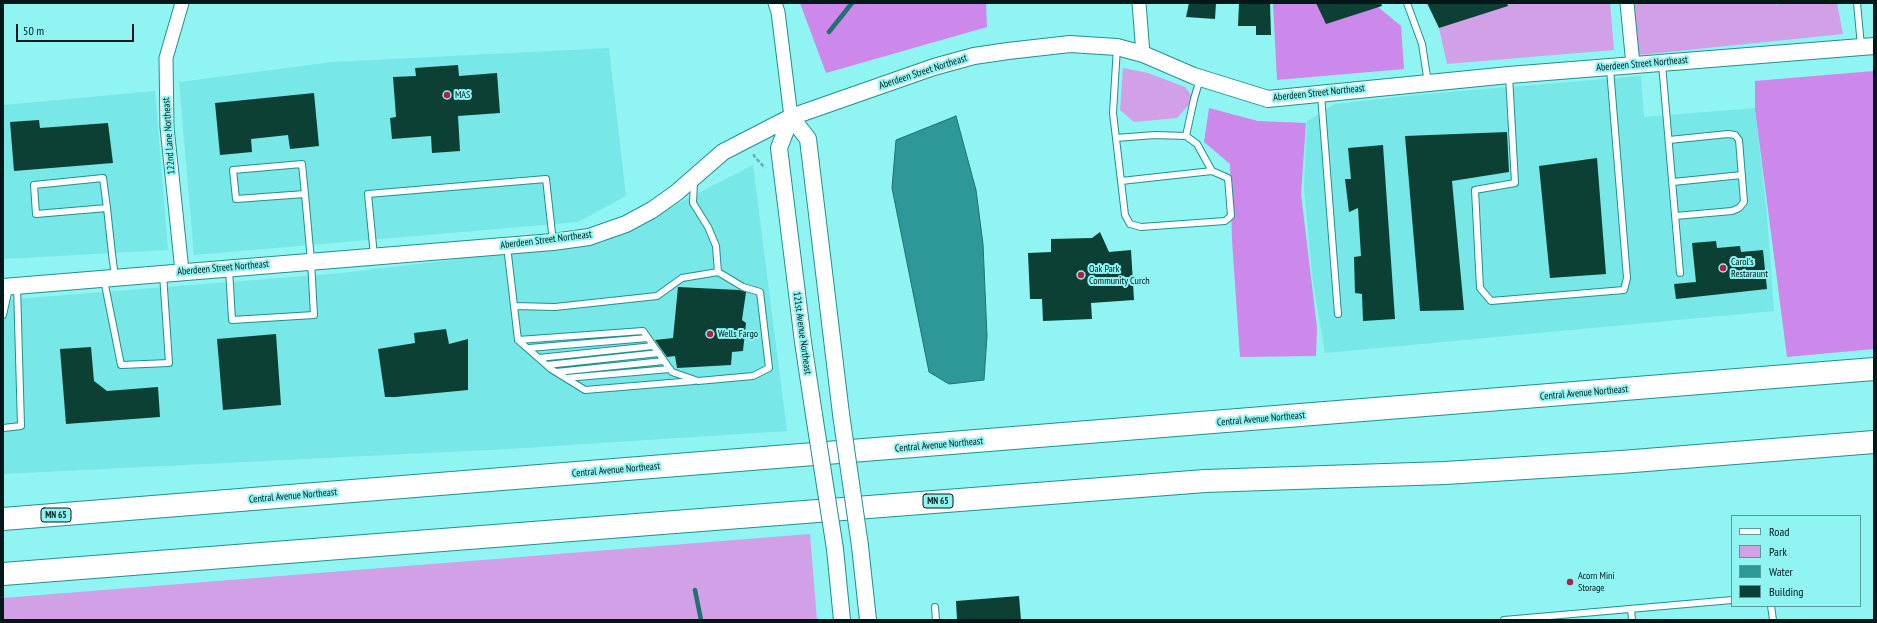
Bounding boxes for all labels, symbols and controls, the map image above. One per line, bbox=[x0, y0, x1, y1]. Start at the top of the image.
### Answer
scale bar bbox=[18, 16, 136, 42]
text: 50 m bbox=[23, 23, 44, 38]
street label: Aberdeen Street Northeast bbox=[877, 52, 969, 92]
street label: Aberdeen Street Northeast bbox=[1596, 54, 1688, 74]
street label: Aberdeen Street Northeast bbox=[1273, 82, 1365, 104]
place label: MAS bbox=[455, 89, 470, 101]
marker: MAS bbox=[442, 90, 452, 100]
street label: 122nd Lane Northeast bbox=[160, 97, 178, 175]
street label: Aberdeen Street Northeast bbox=[500, 228, 592, 252]
place label: Carol's Restaraunt bbox=[1731, 256, 1768, 280]
street label: Aberdeen Street Northeast bbox=[177, 258, 269, 278]
place label: Oak Park Community Curch bbox=[1089, 263, 1150, 286]
marker: Carol's Restaraunt bbox=[1718, 263, 1728, 273]
marker: Oak Park Community Curch bbox=[1076, 270, 1086, 280]
street label: 121st Avenue Northeast bbox=[790, 291, 814, 375]
place label: Wells Fargo bbox=[718, 328, 758, 340]
marker: Wells Fargo bbox=[705, 329, 715, 339]
street label: Central Avenue Northeast bbox=[1540, 383, 1628, 403]
street label: Central Avenue Northeast bbox=[1217, 409, 1305, 429]
street label: Central Avenue Northeast bbox=[895, 435, 983, 455]
street label: Central Avenue Northeast bbox=[572, 460, 660, 480]
street label: Central Avenue Northeast bbox=[249, 486, 337, 506]
road number: MN 65 bbox=[923, 494, 953, 508]
road number: MN 65 bbox=[41, 508, 71, 522]
legend bbox=[1731, 515, 1861, 607]
text: Road bbox=[1769, 524, 1789, 539]
text: Park bbox=[1769, 544, 1787, 559]
text: Water bbox=[1769, 564, 1793, 579]
place label: Acorn Mini Storage bbox=[1578, 570, 1615, 594]
marker: Acorn Mini Storage bbox=[1565, 577, 1575, 587]
text: Building bbox=[1769, 584, 1804, 599]

